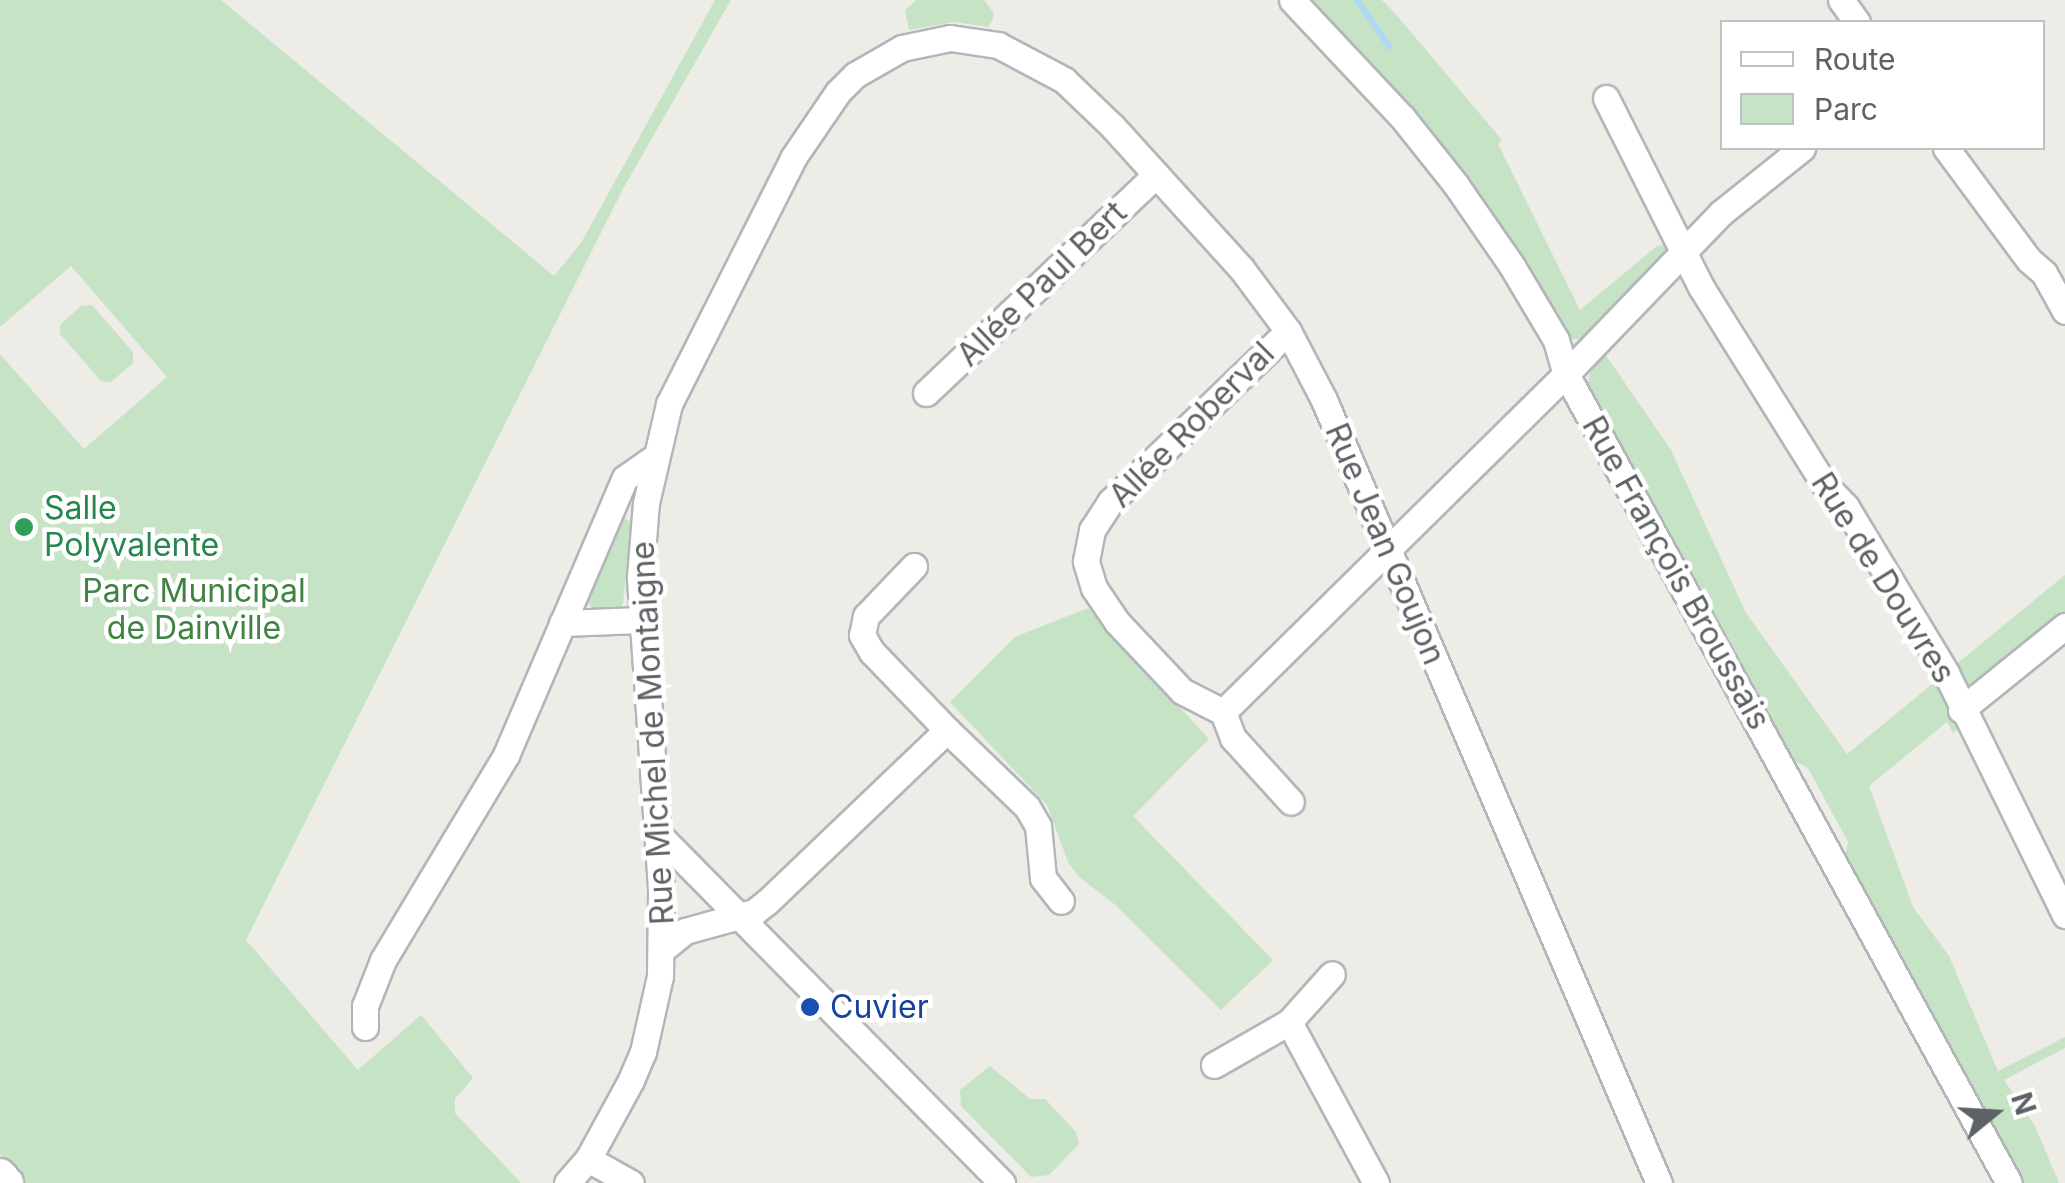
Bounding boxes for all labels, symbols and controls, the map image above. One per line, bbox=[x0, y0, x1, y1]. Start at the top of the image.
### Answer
legend bbox=[1720, 20, 2045, 150]
text: Route bbox=[1814, 41, 1896, 77]
text: Parc bbox=[1814, 91, 1878, 127]
street label: Allée Paul Bert bbox=[949, 194, 1135, 374]
street label: Allée Roberval bbox=[1102, 335, 1282, 515]
street label: Rue François Broussais bbox=[1574, 410, 1778, 736]
street label: Rue Jean Goujon bbox=[1317, 418, 1453, 670]
street label: Rue de Douvres bbox=[1803, 466, 1963, 690]
place label: Salle Polyvalente bbox=[44, 490, 219, 565]
marker: Salle Polyvalente bbox=[13, 516, 35, 538]
street label: Rue Michel de Montaigne bbox=[624, 540, 682, 926]
park label: Parc Municipal de Dainville bbox=[82, 573, 306, 648]
place label: Cuvier bbox=[830, 988, 929, 1026]
marker: Cuvier bbox=[799, 996, 821, 1018]
north arrow bbox=[1945, 1063, 2045, 1163]
text: N bbox=[2004, 1088, 2043, 1119]

